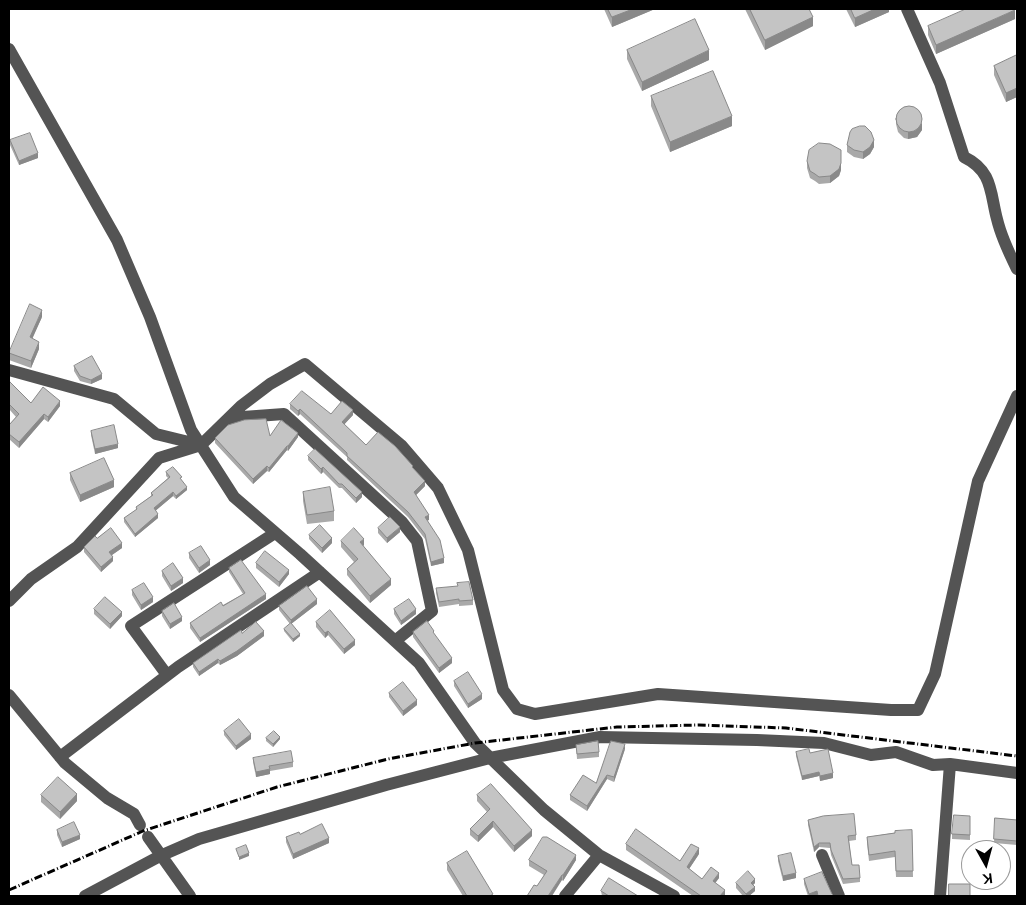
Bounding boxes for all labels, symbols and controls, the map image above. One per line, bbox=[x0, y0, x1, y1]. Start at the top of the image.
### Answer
north arrow bbox=[961, 840, 1011, 890]
text: K bbox=[982, 870, 994, 887]

